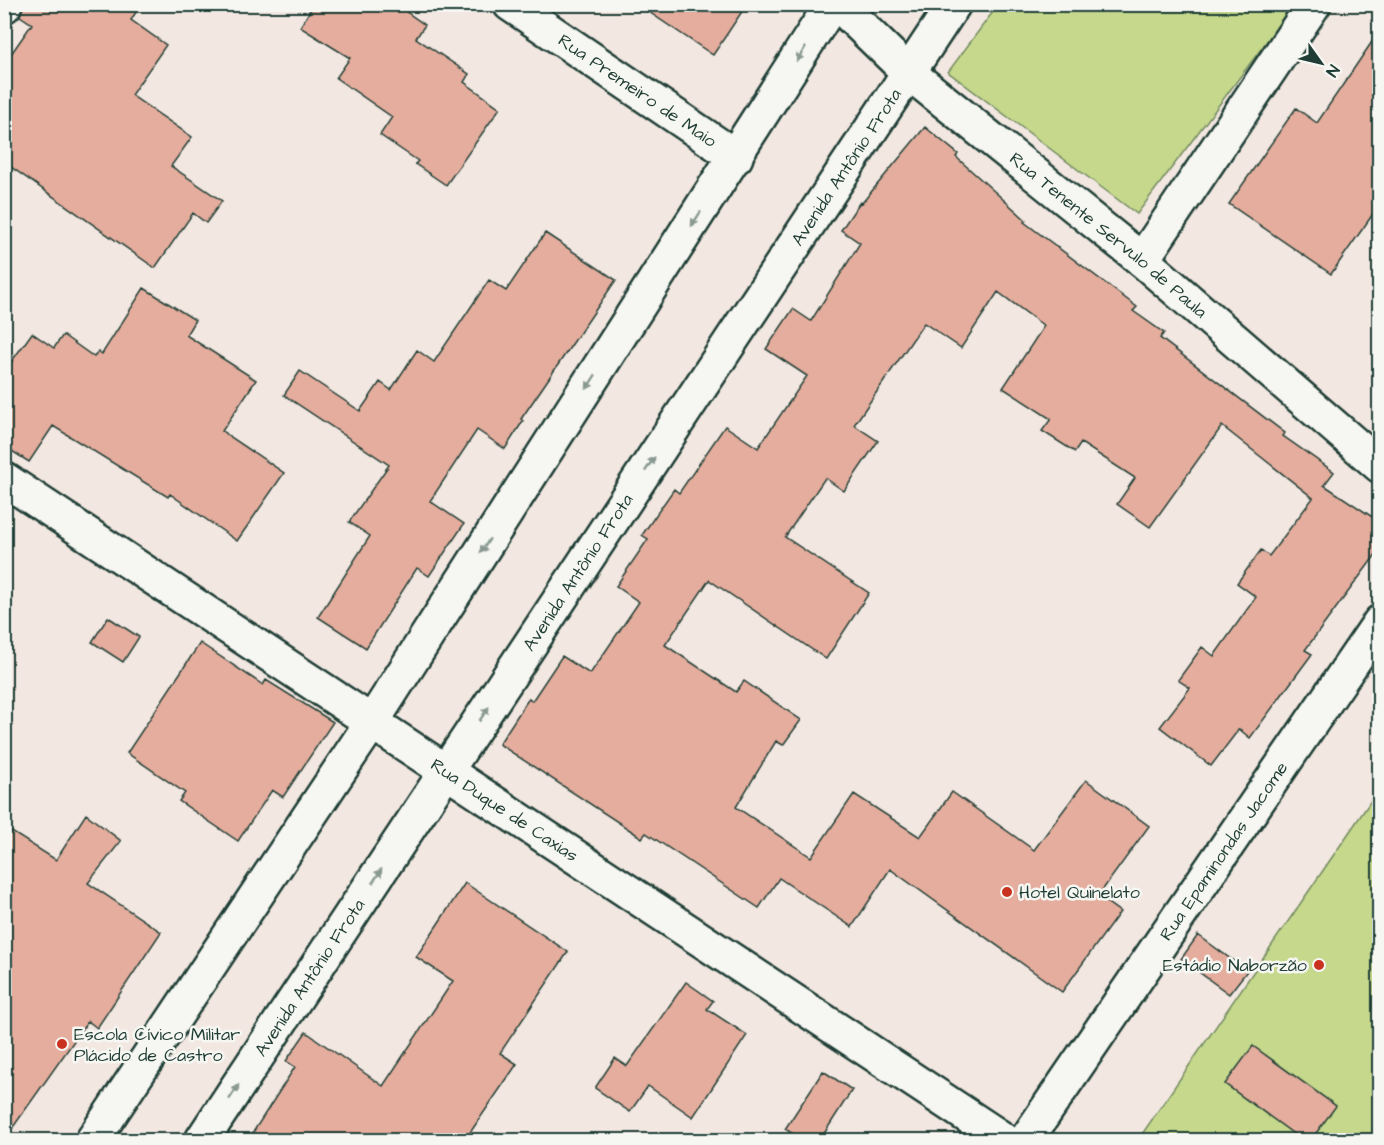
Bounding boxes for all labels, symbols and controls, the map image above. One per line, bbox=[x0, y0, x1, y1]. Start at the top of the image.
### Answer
street label: Rua Premeiro de Maio bbox=[553, 28, 721, 153]
north arrow bbox=[1291, 33, 1351, 93]
one-way arrow bbox=[796, 46, 807, 62]
text: N bbox=[1321, 61, 1345, 81]
street label: Avenida Antônio Frota bbox=[785, 84, 908, 251]
street label: Rua Tenente Servulo de Paula bbox=[1004, 146, 1213, 324]
one-way arrow bbox=[691, 210, 702, 227]
one-way arrow bbox=[585, 374, 596, 391]
one-way arrow bbox=[644, 456, 655, 472]
street label: Avenida Antônio Frota bbox=[517, 489, 640, 656]
one-way arrow bbox=[480, 538, 491, 554]
one-way arrow bbox=[478, 706, 489, 722]
street label: Rua Duque de Caxias bbox=[426, 752, 583, 868]
street label: Rua Epaminondas Jacome bbox=[1154, 757, 1294, 946]
one-way arrow bbox=[371, 868, 382, 885]
place label: Hotel Quinelato bbox=[1019, 880, 1140, 905]
marker: Hotel Quinelato bbox=[1000, 885, 1014, 899]
street label: Avenida Antônio Frota bbox=[249, 894, 371, 1061]
place label: Estádio Naborzão bbox=[1163, 953, 1307, 978]
marker: Estádio Naborzão bbox=[1312, 958, 1326, 972]
place label: Escola Cívico Militar Plácido de Castro bbox=[74, 1022, 240, 1068]
marker: Escola Cívico Militar Plácido de Castro bbox=[55, 1037, 69, 1051]
one-way arrow bbox=[229, 1083, 240, 1100]

